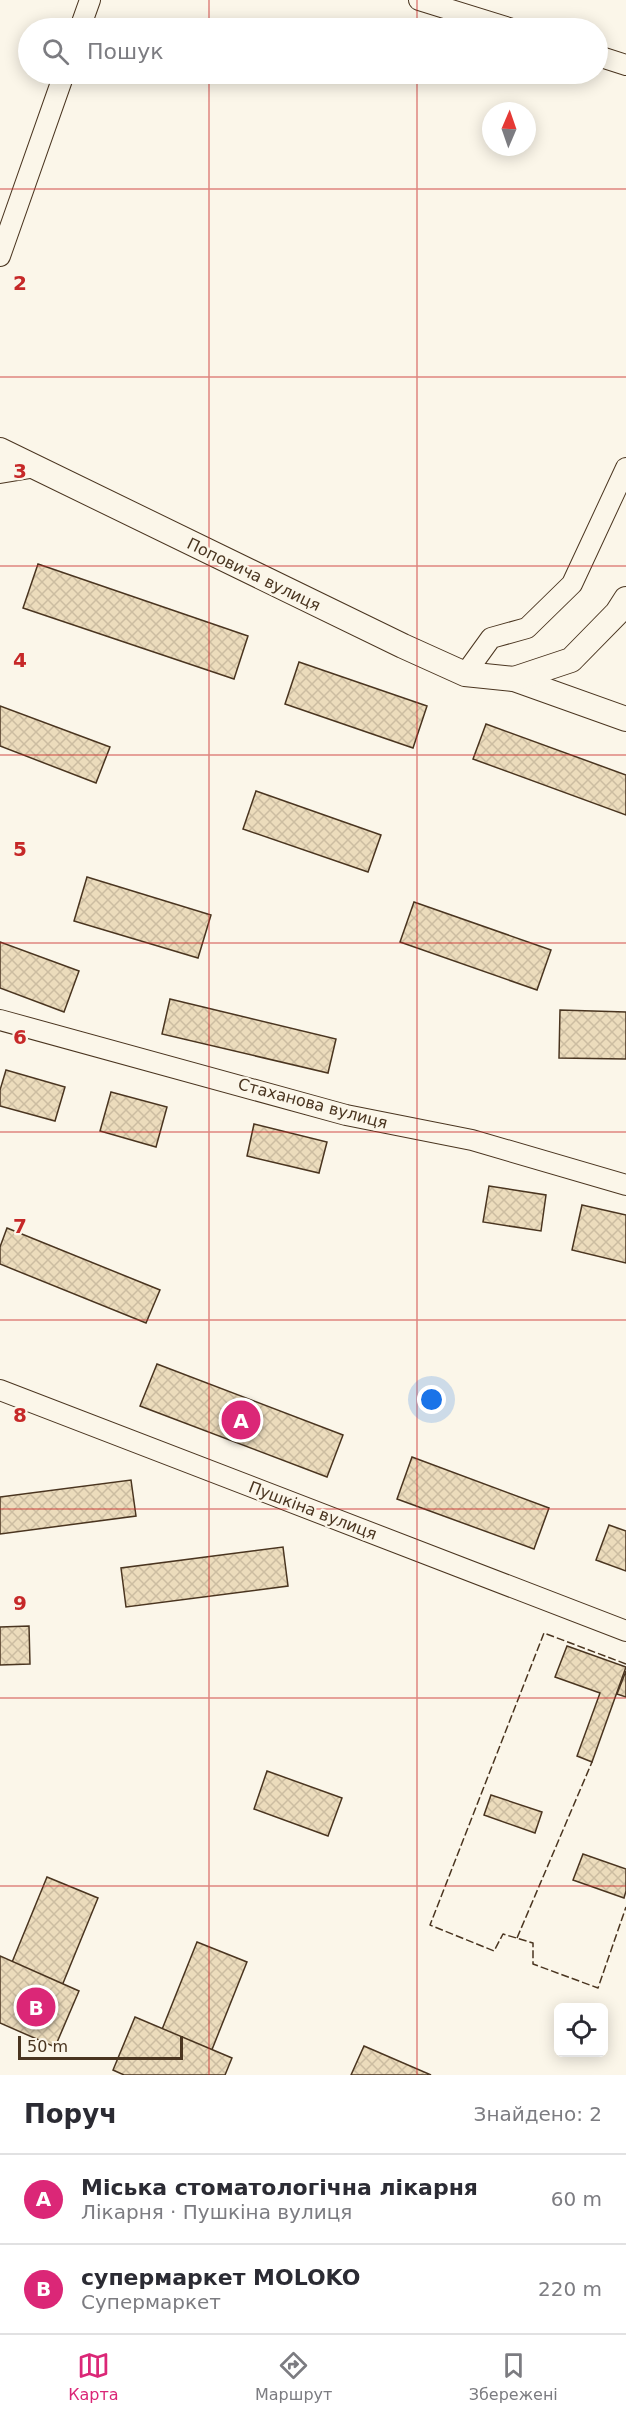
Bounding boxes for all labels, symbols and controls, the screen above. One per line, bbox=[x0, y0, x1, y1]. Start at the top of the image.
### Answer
search box bbox=[18, 18, 608, 84]
icon: search bbox=[39, 35, 72, 68]
text: Пошук bbox=[87, 39, 163, 64]
north arrow bbox=[482, 102, 536, 156]
text: 2 bbox=[13, 271, 27, 295]
text: 3 bbox=[13, 459, 27, 483]
street label: Поповича вулиця bbox=[184, 534, 324, 615]
text: 4 bbox=[13, 648, 27, 672]
text: 5 bbox=[13, 837, 27, 861]
text: 6 bbox=[13, 1025, 27, 1049]
street label: Стаханова вулиця bbox=[236, 1074, 390, 1133]
text: 7 bbox=[13, 1214, 27, 1238]
your location bbox=[417, 1385, 446, 1414]
pin: A bbox=[222, 1398, 260, 1442]
text: 8 bbox=[13, 1403, 27, 1427]
street label: Пушкіна вулиця bbox=[246, 1477, 380, 1544]
text: 9 bbox=[13, 1591, 27, 1615]
pin: B bbox=[16, 1984, 56, 2030]
map controls bbox=[554, 2003, 608, 2057]
button: locate bbox=[554, 2003, 608, 2057]
scale bar bbox=[18, 2033, 183, 2060]
text: 50 m bbox=[27, 2037, 68, 2056]
text: Поруч bbox=[24, 2099, 117, 2129]
text: Знайдено: 2 bbox=[474, 2102, 602, 2126]
text: Міська стоматологічна лікарня bbox=[81, 2175, 478, 2200]
text: A bbox=[36, 2187, 51, 2211]
text: 60 m bbox=[551, 2187, 602, 2211]
text: Лікарня · Пушкіна вулиця bbox=[81, 2200, 352, 2224]
text: супермаркет MOLOKO bbox=[81, 2265, 360, 2290]
text: B bbox=[36, 2277, 51, 2301]
text: 220 m bbox=[538, 2277, 602, 2301]
text: Супермаркет bbox=[81, 2290, 221, 2314]
tab: Карта bbox=[68, 2349, 119, 2404]
tab: Маршрут bbox=[255, 2349, 332, 2404]
tab: Збережені bbox=[469, 2349, 558, 2404]

